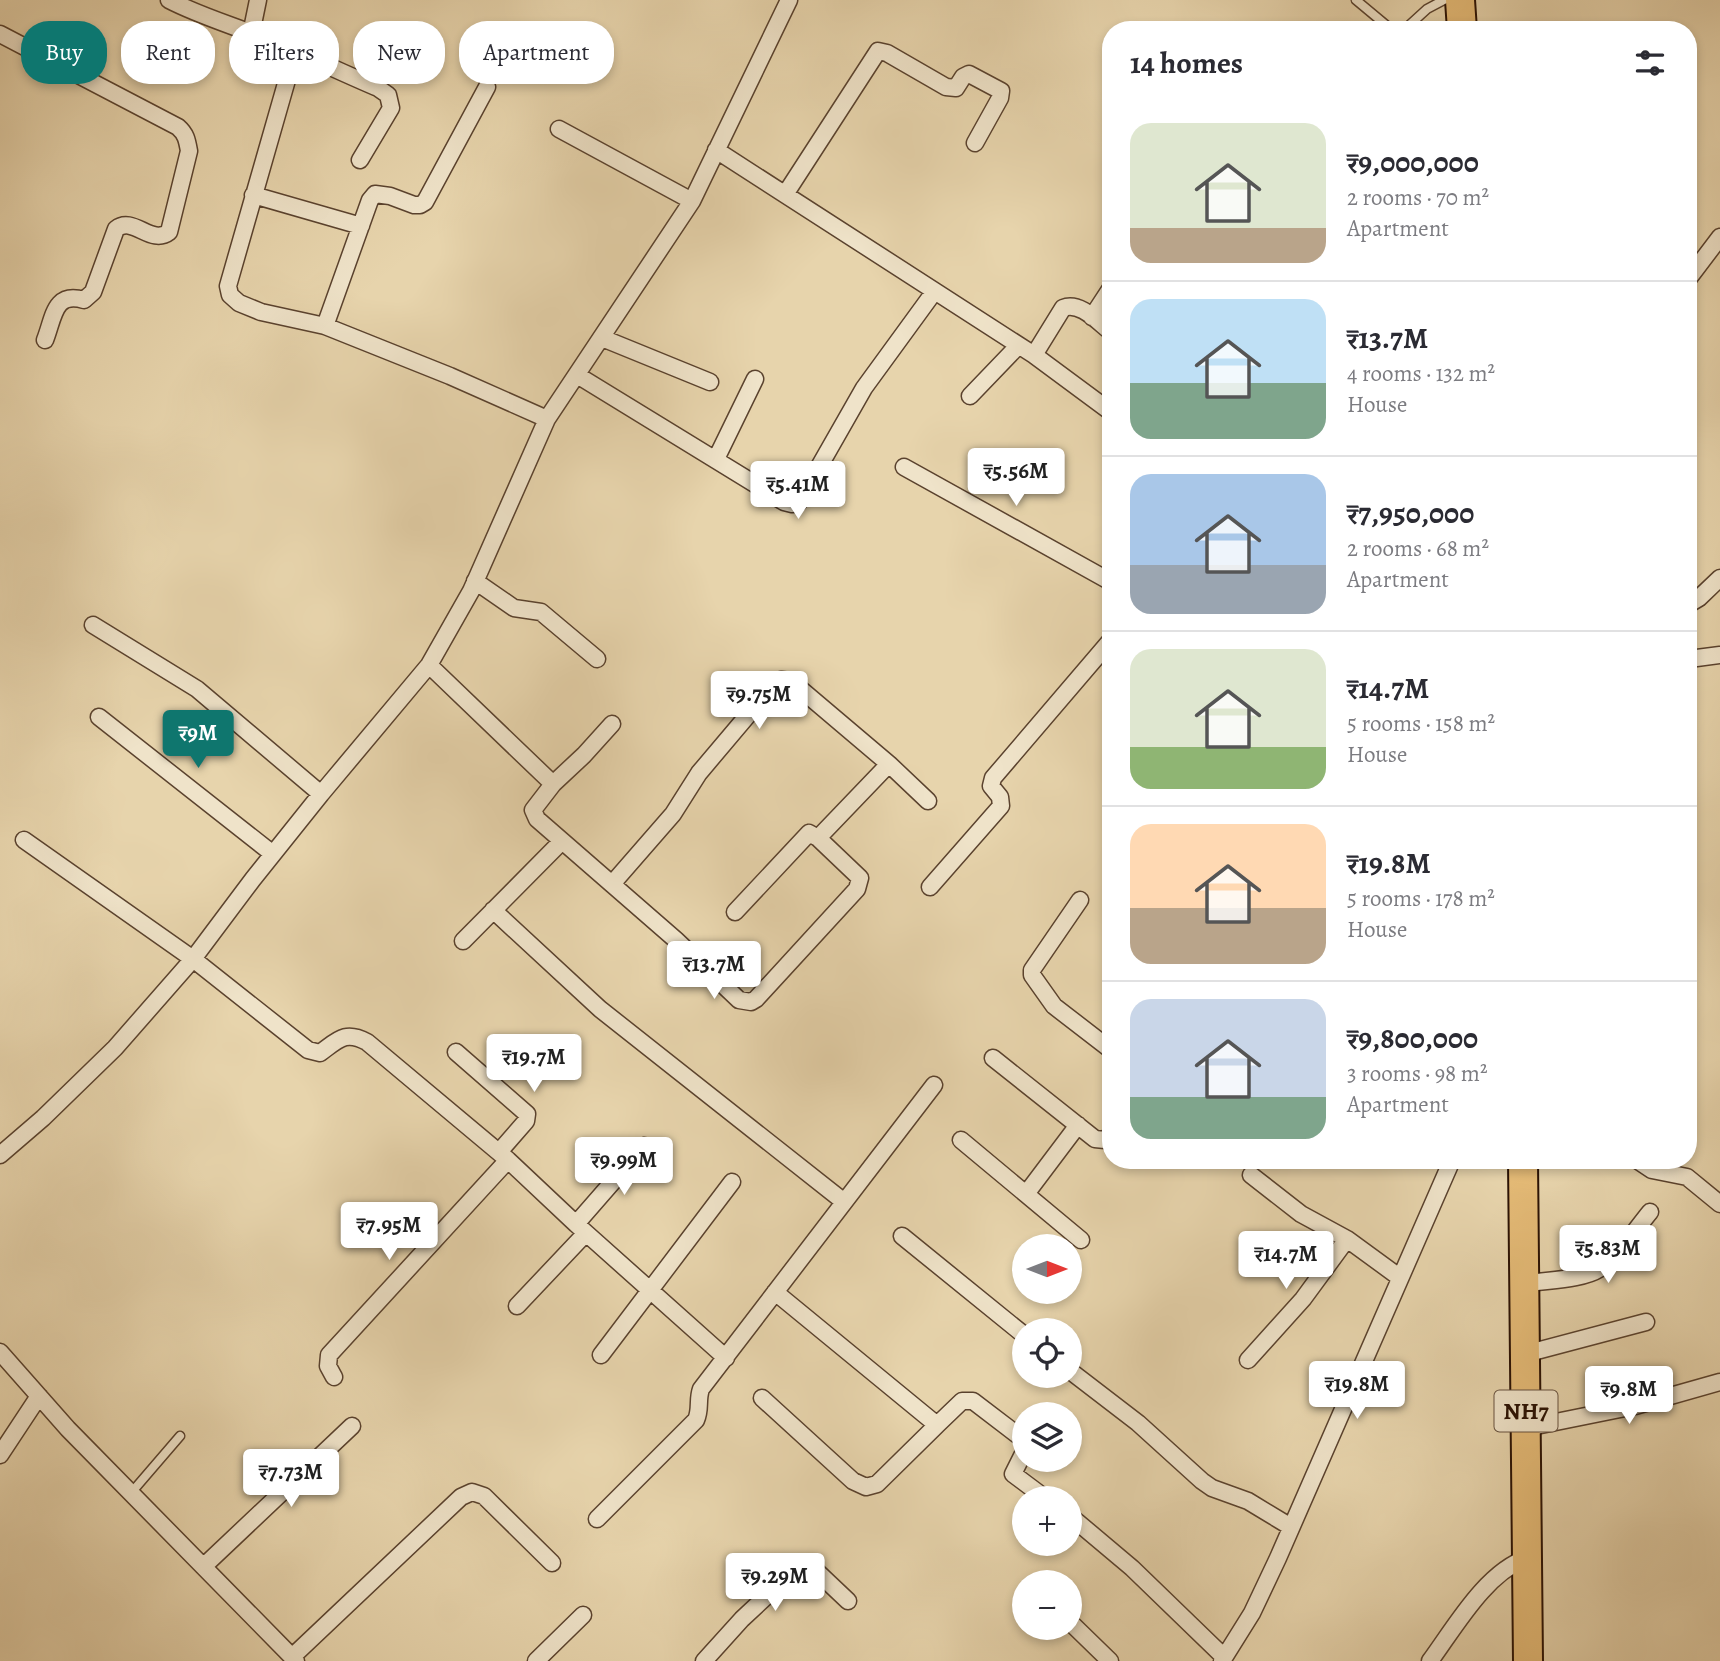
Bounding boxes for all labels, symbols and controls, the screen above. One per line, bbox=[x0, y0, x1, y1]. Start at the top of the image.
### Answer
chip: Buy bbox=[21, 21, 107, 84]
chip: Rent bbox=[121, 21, 215, 84]
chip: Filters bbox=[229, 21, 339, 84]
chip: New bbox=[353, 21, 445, 84]
chip: Apartment bbox=[459, 21, 614, 84]
text: 14 homes bbox=[1130, 43, 1243, 83]
icon: filters bbox=[1631, 44, 1669, 82]
text: ₹9,000,000 bbox=[1347, 142, 1479, 182]
icon: home bbox=[1186, 151, 1270, 235]
text: 2 rooms · 70 m² bbox=[1347, 182, 1489, 213]
text: Apartment bbox=[1347, 213, 1449, 244]
text: ₹13.7M bbox=[1347, 318, 1428, 358]
icon: home bbox=[1186, 327, 1270, 411]
text: 4 rooms · 132 m² bbox=[1347, 358, 1495, 389]
text: House bbox=[1347, 389, 1407, 420]
pin: ₹5.56M bbox=[959, 448, 1073, 508]
text: ₹5.56M bbox=[984, 455, 1048, 486]
pin: ₹5.41M bbox=[741, 462, 855, 521]
text: ₹5.41M bbox=[766, 468, 830, 499]
text: ₹7,950,000 bbox=[1347, 493, 1474, 533]
icon: home bbox=[1186, 502, 1270, 586]
text: 2 rooms · 68 m² bbox=[1347, 533, 1489, 564]
text: Apartment bbox=[1347, 564, 1449, 595]
text: ₹14.7M bbox=[1347, 668, 1429, 708]
pin: ₹9.75M bbox=[702, 672, 816, 731]
icon: home bbox=[1186, 677, 1270, 761]
text: ₹9.75M bbox=[727, 678, 791, 709]
text: 5 rooms · 158 m² bbox=[1347, 708, 1495, 739]
pin: ₹9M bbox=[164, 710, 232, 770]
text: ₹9M bbox=[179, 717, 217, 748]
text: House bbox=[1347, 739, 1407, 770]
text: ₹19.8M bbox=[1347, 843, 1431, 883]
icon: home bbox=[1186, 852, 1270, 936]
text: 5 rooms · 178 m² bbox=[1347, 883, 1495, 914]
text: House bbox=[1347, 914, 1407, 945]
pin: ₹13.7M bbox=[657, 942, 771, 1001]
text: ₹13.7M bbox=[683, 948, 745, 979]
text: ₹9,800,000 bbox=[1347, 1018, 1478, 1058]
icon: home bbox=[1186, 1027, 1270, 1111]
pin: ₹19.7M bbox=[477, 1034, 591, 1094]
text: ₹19.7M bbox=[503, 1041, 565, 1072]
text: 3 rooms · 98 m² bbox=[1347, 1058, 1488, 1089]
text: Apartment bbox=[1347, 1089, 1449, 1120]
pin: ₹9.99M bbox=[567, 1138, 681, 1197]
text: ₹9.99M bbox=[591, 1144, 657, 1175]
pin: ₹7.95M bbox=[332, 1202, 446, 1262]
text: ₹7.95M bbox=[357, 1209, 421, 1240]
pin: ₹5.83M bbox=[1551, 1226, 1665, 1285]
pin: ₹14.7M bbox=[1229, 1232, 1343, 1291]
text: ₹5.83M bbox=[1575, 1232, 1641, 1263]
north arrow bbox=[1012, 1234, 1082, 1304]
map controls bbox=[1012, 1234, 1082, 1640]
text: ₹14.7M bbox=[1254, 1238, 1318, 1269]
button: locate bbox=[1012, 1318, 1082, 1388]
pin: ₹19.8M bbox=[1300, 1362, 1414, 1421]
pin: ₹9.8M bbox=[1580, 1366, 1678, 1426]
text: ₹19.8M bbox=[1325, 1368, 1389, 1399]
text: ₹9.8M bbox=[1601, 1373, 1657, 1404]
road number: NH7 bbox=[1494, 1391, 1558, 1432]
button: layers bbox=[1012, 1402, 1082, 1472]
pin: ₹7.73M bbox=[234, 1450, 348, 1509]
text: ₹7.73M bbox=[259, 1456, 323, 1487]
button: + bbox=[1012, 1486, 1082, 1556]
pin: ₹9.29M bbox=[718, 1554, 832, 1613]
text: ₹9.29M bbox=[742, 1560, 808, 1591]
button: − bbox=[1012, 1570, 1082, 1640]

